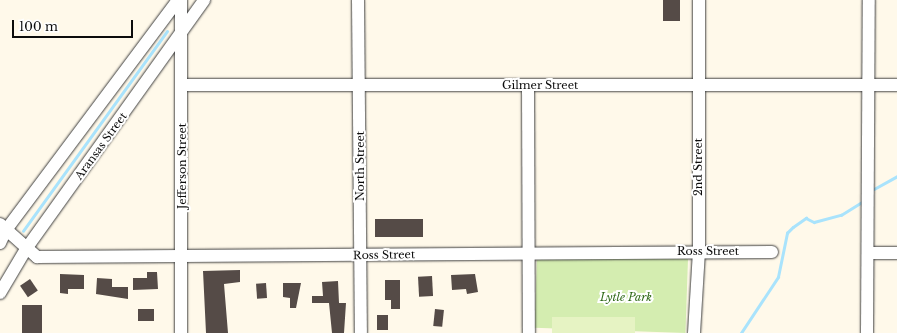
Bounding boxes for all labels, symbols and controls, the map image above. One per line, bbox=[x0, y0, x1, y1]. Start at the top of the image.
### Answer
scale bar bbox=[14, 12, 135, 38]
text: 100 m bbox=[19, 19, 58, 34]
street label: Gilmer Street bbox=[502, 78, 578, 92]
street label: Aransas Street bbox=[72, 110, 130, 182]
street label: Jefferson Street bbox=[175, 123, 189, 209]
street label: North Street bbox=[353, 131, 367, 201]
street label: 2nd Street bbox=[691, 138, 705, 196]
street label: Ross Street bbox=[677, 244, 739, 258]
street label: Ross Street bbox=[353, 248, 415, 262]
park label: Lytle Park bbox=[600, 290, 652, 304]

